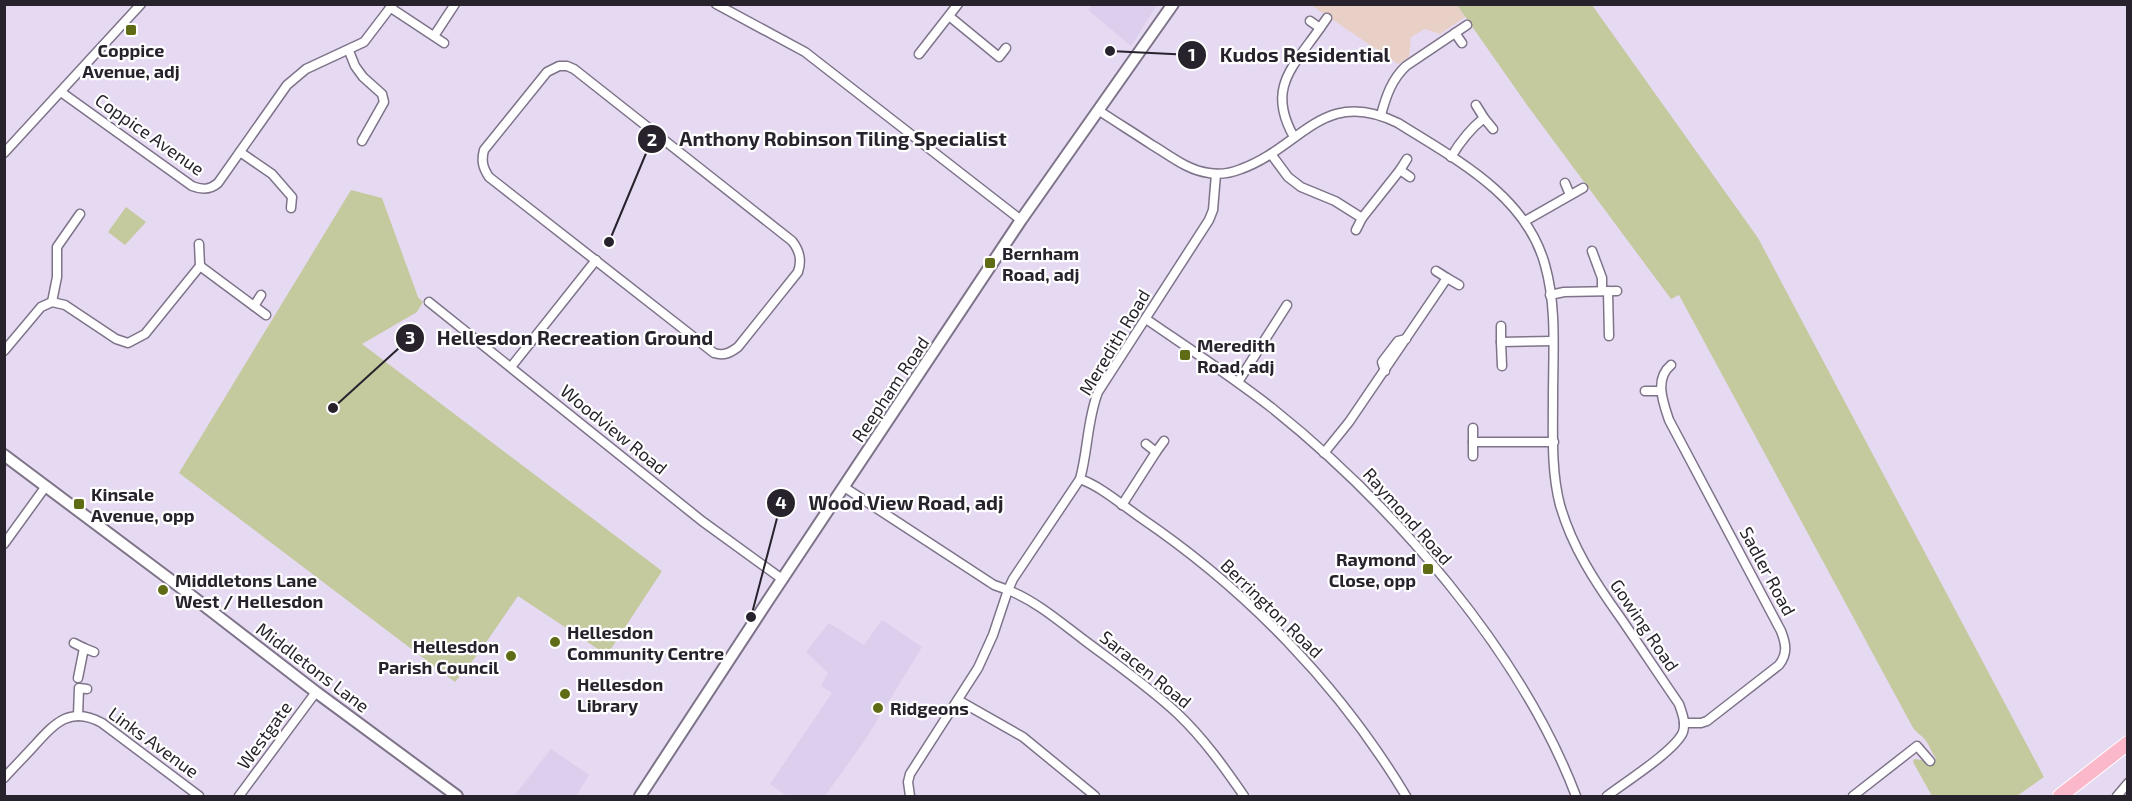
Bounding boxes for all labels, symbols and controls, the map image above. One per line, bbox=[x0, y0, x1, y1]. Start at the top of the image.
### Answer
marker: Coppice Avenue, adj bbox=[124, 23, 138, 37]
callout: Kudos Residential bbox=[1177, 36, 1402, 74]
place label: Coppice Avenue, adj bbox=[82, 39, 180, 82]
text: Kudos Residential bbox=[1220, 42, 1391, 66]
text: 1 bbox=[1188, 43, 1196, 65]
street label: Coppice Avenue bbox=[91, 88, 209, 180]
callout: Anthony Robinson Tiling Specialist bbox=[637, 120, 1019, 158]
text: Anthony Robinson Tiling Specialist bbox=[679, 126, 1007, 151]
text: 2 bbox=[647, 128, 657, 150]
place label: Bernham Road, adj bbox=[1002, 242, 1079, 285]
marker: Bernham Road, adj bbox=[983, 256, 997, 270]
street label: Meredith Road bbox=[1074, 285, 1154, 399]
callout: Hellesdon Recreation Ground bbox=[395, 319, 725, 357]
text: Hellesdon Recreation Ground bbox=[437, 325, 713, 349]
text: 3 bbox=[405, 326, 415, 348]
street label: Reepham Road bbox=[847, 332, 933, 446]
place label: Meredith Road, adj bbox=[1197, 334, 1275, 377]
marker: Meredith Road, adj bbox=[1178, 348, 1192, 362]
street label: Woodview Road bbox=[556, 379, 672, 479]
street label: Raymond Road bbox=[1359, 463, 1457, 569]
place label: Kinsale Avenue, opp bbox=[91, 483, 195, 526]
callout: Wood View Road, adj bbox=[766, 484, 1015, 522]
text: Wood View Road, adj bbox=[808, 490, 1004, 514]
text: 4 bbox=[775, 491, 787, 513]
marker: Kinsale Avenue, opp bbox=[72, 497, 86, 511]
street label: Sadler Road bbox=[1735, 523, 1801, 619]
place label: Raymond Close, opp bbox=[1329, 548, 1416, 591]
street label: Berrington Road bbox=[1216, 554, 1328, 662]
marker: Raymond Close, opp bbox=[1421, 562, 1435, 576]
place label: Middletons Lane West / Hellesdon bbox=[175, 569, 323, 612]
street label: Gowing Road bbox=[1606, 575, 1684, 675]
marker: Middletons Lane West / Hellesdon bbox=[156, 583, 170, 597]
street label: Middletons Lane bbox=[252, 617, 374, 717]
place label: Hellesdon Community Centre bbox=[567, 621, 724, 664]
street label: Saracen Road bbox=[1096, 625, 1196, 713]
place label: Hellesdon Parish Council bbox=[378, 635, 499, 678]
marker: Hellesdon Community Centre bbox=[548, 635, 562, 649]
marker: Hellesdon Parish Council bbox=[504, 649, 518, 663]
place label: Hellesdon Library bbox=[577, 673, 663, 716]
marker: Hellesdon Library bbox=[558, 687, 572, 701]
street label: Westgate bbox=[232, 697, 296, 773]
place label: Ridgeons bbox=[890, 697, 969, 719]
marker: Ridgeons bbox=[871, 701, 885, 715]
street label: Links Avenue bbox=[104, 702, 204, 782]

